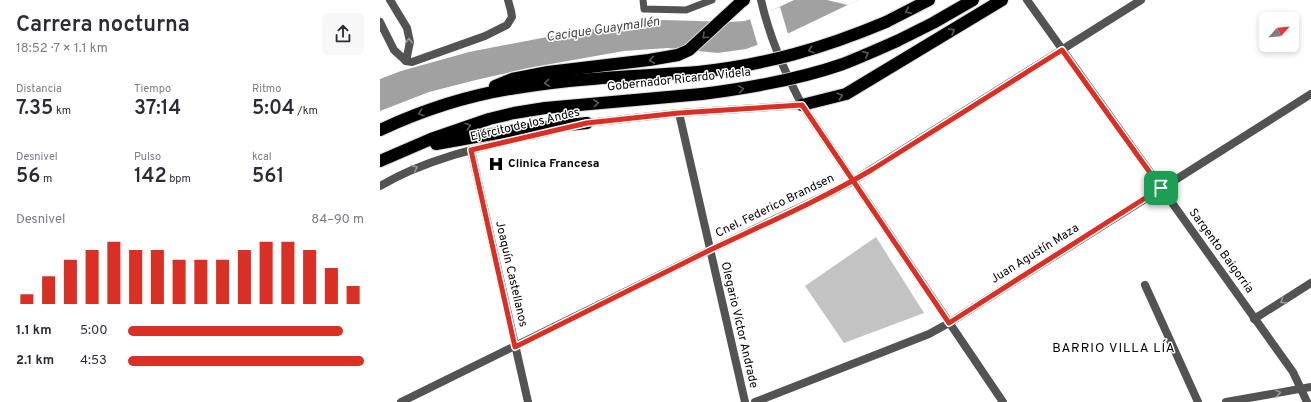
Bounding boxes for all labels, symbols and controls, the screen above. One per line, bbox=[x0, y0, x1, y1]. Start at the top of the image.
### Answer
one-way arrow bbox=[905, 6, 912, 14]
text: Carrera nocturna bbox=[16, 12, 190, 39]
north arrow bbox=[1259, 12, 1299, 52]
map controls bbox=[1259, 12, 1299, 52]
button: share bbox=[322, 13, 364, 55]
water label: Cacique Guaymallén bbox=[545, 14, 661, 46]
one-way arrow bbox=[948, 28, 955, 35]
one-way arrow bbox=[702, 31, 709, 38]
one-way arrow bbox=[404, 38, 413, 45]
text: 18:52 · 7 × 1.1 km bbox=[16, 41, 108, 57]
one-way arrow bbox=[807, 45, 814, 54]
one-way arrow bbox=[862, 51, 869, 59]
one-way arrow bbox=[649, 55, 655, 64]
street label: Gobernador Ricardo Videla bbox=[606, 65, 752, 95]
one-way arrow bbox=[544, 79, 550, 88]
text: Distancia bbox=[16, 82, 62, 96]
text: Tiempo bbox=[134, 82, 171, 96]
text: Ritmo bbox=[252, 82, 281, 96]
one-way arrow bbox=[738, 85, 744, 94]
one-way arrow bbox=[836, 92, 843, 101]
text: 7.35 bbox=[16, 96, 53, 122]
text: 37:14 bbox=[134, 96, 181, 122]
text: 5:04 bbox=[252, 96, 295, 122]
one-way arrow bbox=[593, 99, 599, 108]
text: km bbox=[53, 104, 71, 118]
text: /km bbox=[295, 104, 318, 118]
street label: Ejército de los Andes bbox=[469, 105, 581, 145]
one-way arrow bbox=[418, 108, 425, 116]
one-way arrow bbox=[464, 122, 471, 131]
text: Desnivel bbox=[16, 150, 58, 164]
text: Pulso bbox=[134, 150, 161, 164]
text: kcal bbox=[252, 150, 272, 164]
hospital icon: Clinica Francesa bbox=[487, 155, 505, 173]
place label: Clinica Francesa bbox=[508, 156, 599, 172]
text: 56 bbox=[16, 164, 40, 190]
text: 142 bbox=[134, 164, 167, 190]
text: 561 bbox=[252, 164, 284, 190]
one-way arrow bbox=[411, 165, 418, 173]
street label: Cnel. Federico Brandsen bbox=[713, 170, 837, 242]
pin bbox=[1144, 171, 1178, 205]
text: m bbox=[40, 172, 52, 186]
text: bpm bbox=[167, 172, 191, 186]
icon: arrive bbox=[1150, 177, 1172, 199]
street label: Sargento Baigorria bbox=[1185, 205, 1257, 297]
text: Desnivel bbox=[16, 212, 65, 228]
text: 84–90 m bbox=[311, 212, 364, 228]
street label: Joaquín Castellanos bbox=[491, 219, 531, 329]
street label: Juan Agustín Maza bbox=[988, 220, 1082, 288]
street label: Olegario Víctor Andrade bbox=[717, 260, 761, 390]
one-way arrow bbox=[1280, 296, 1287, 303]
text: 1.1 km bbox=[16, 323, 52, 339]
text: 5:00 bbox=[80, 323, 108, 339]
district label: BARRIO VILLA LÍA bbox=[1052, 339, 1176, 357]
text: 2.1 km bbox=[16, 353, 54, 369]
text: 4:53 bbox=[80, 353, 107, 369]
one-way arrow bbox=[1275, 389, 1281, 398]

